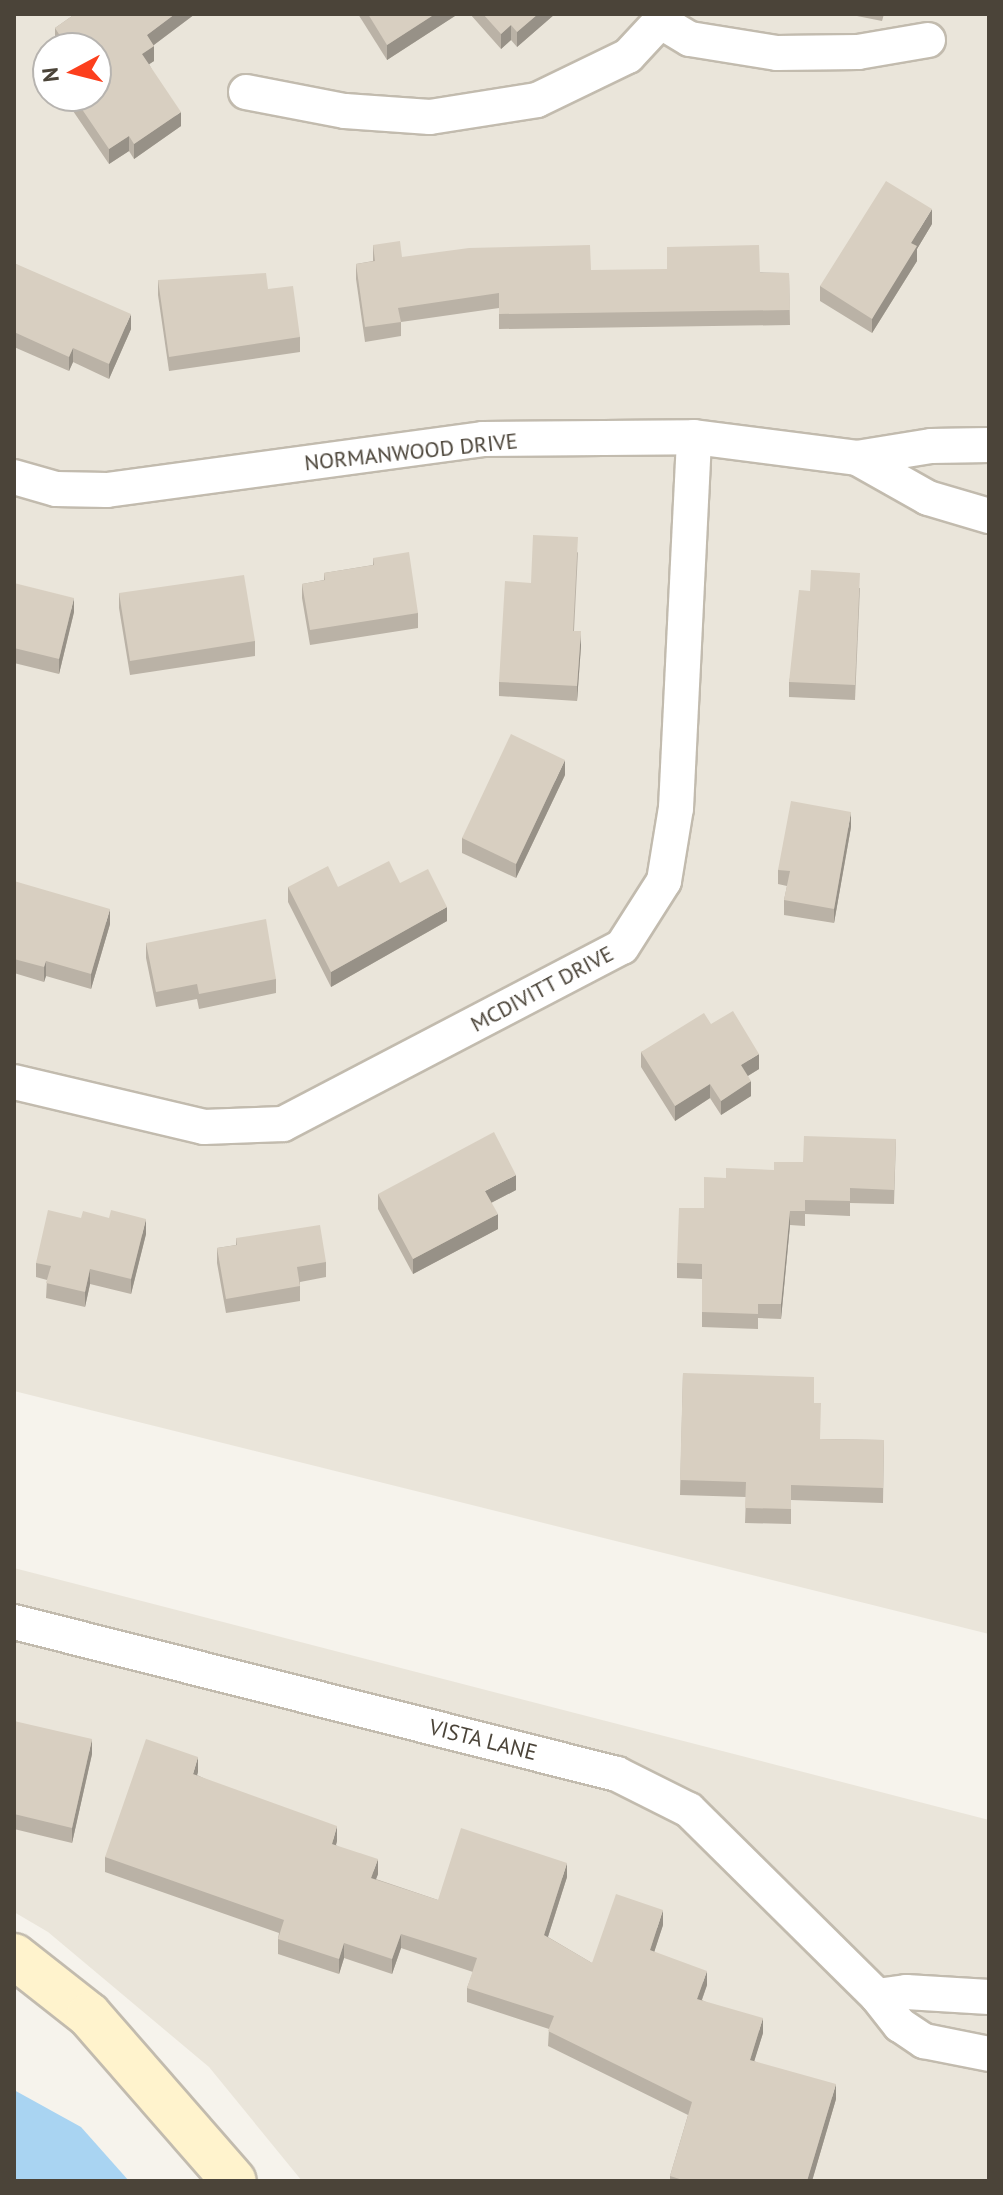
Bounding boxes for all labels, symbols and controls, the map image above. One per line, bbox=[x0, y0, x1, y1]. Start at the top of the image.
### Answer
north arrow bbox=[32, 32, 112, 112]
text: N bbox=[35, 66, 65, 84]
street label: NORMANWOOD DRIVE bbox=[303, 428, 519, 476]
street label: MCDIVITT DRIVE bbox=[466, 940, 618, 1038]
street label: VISTA LANE bbox=[426, 1714, 540, 1766]

